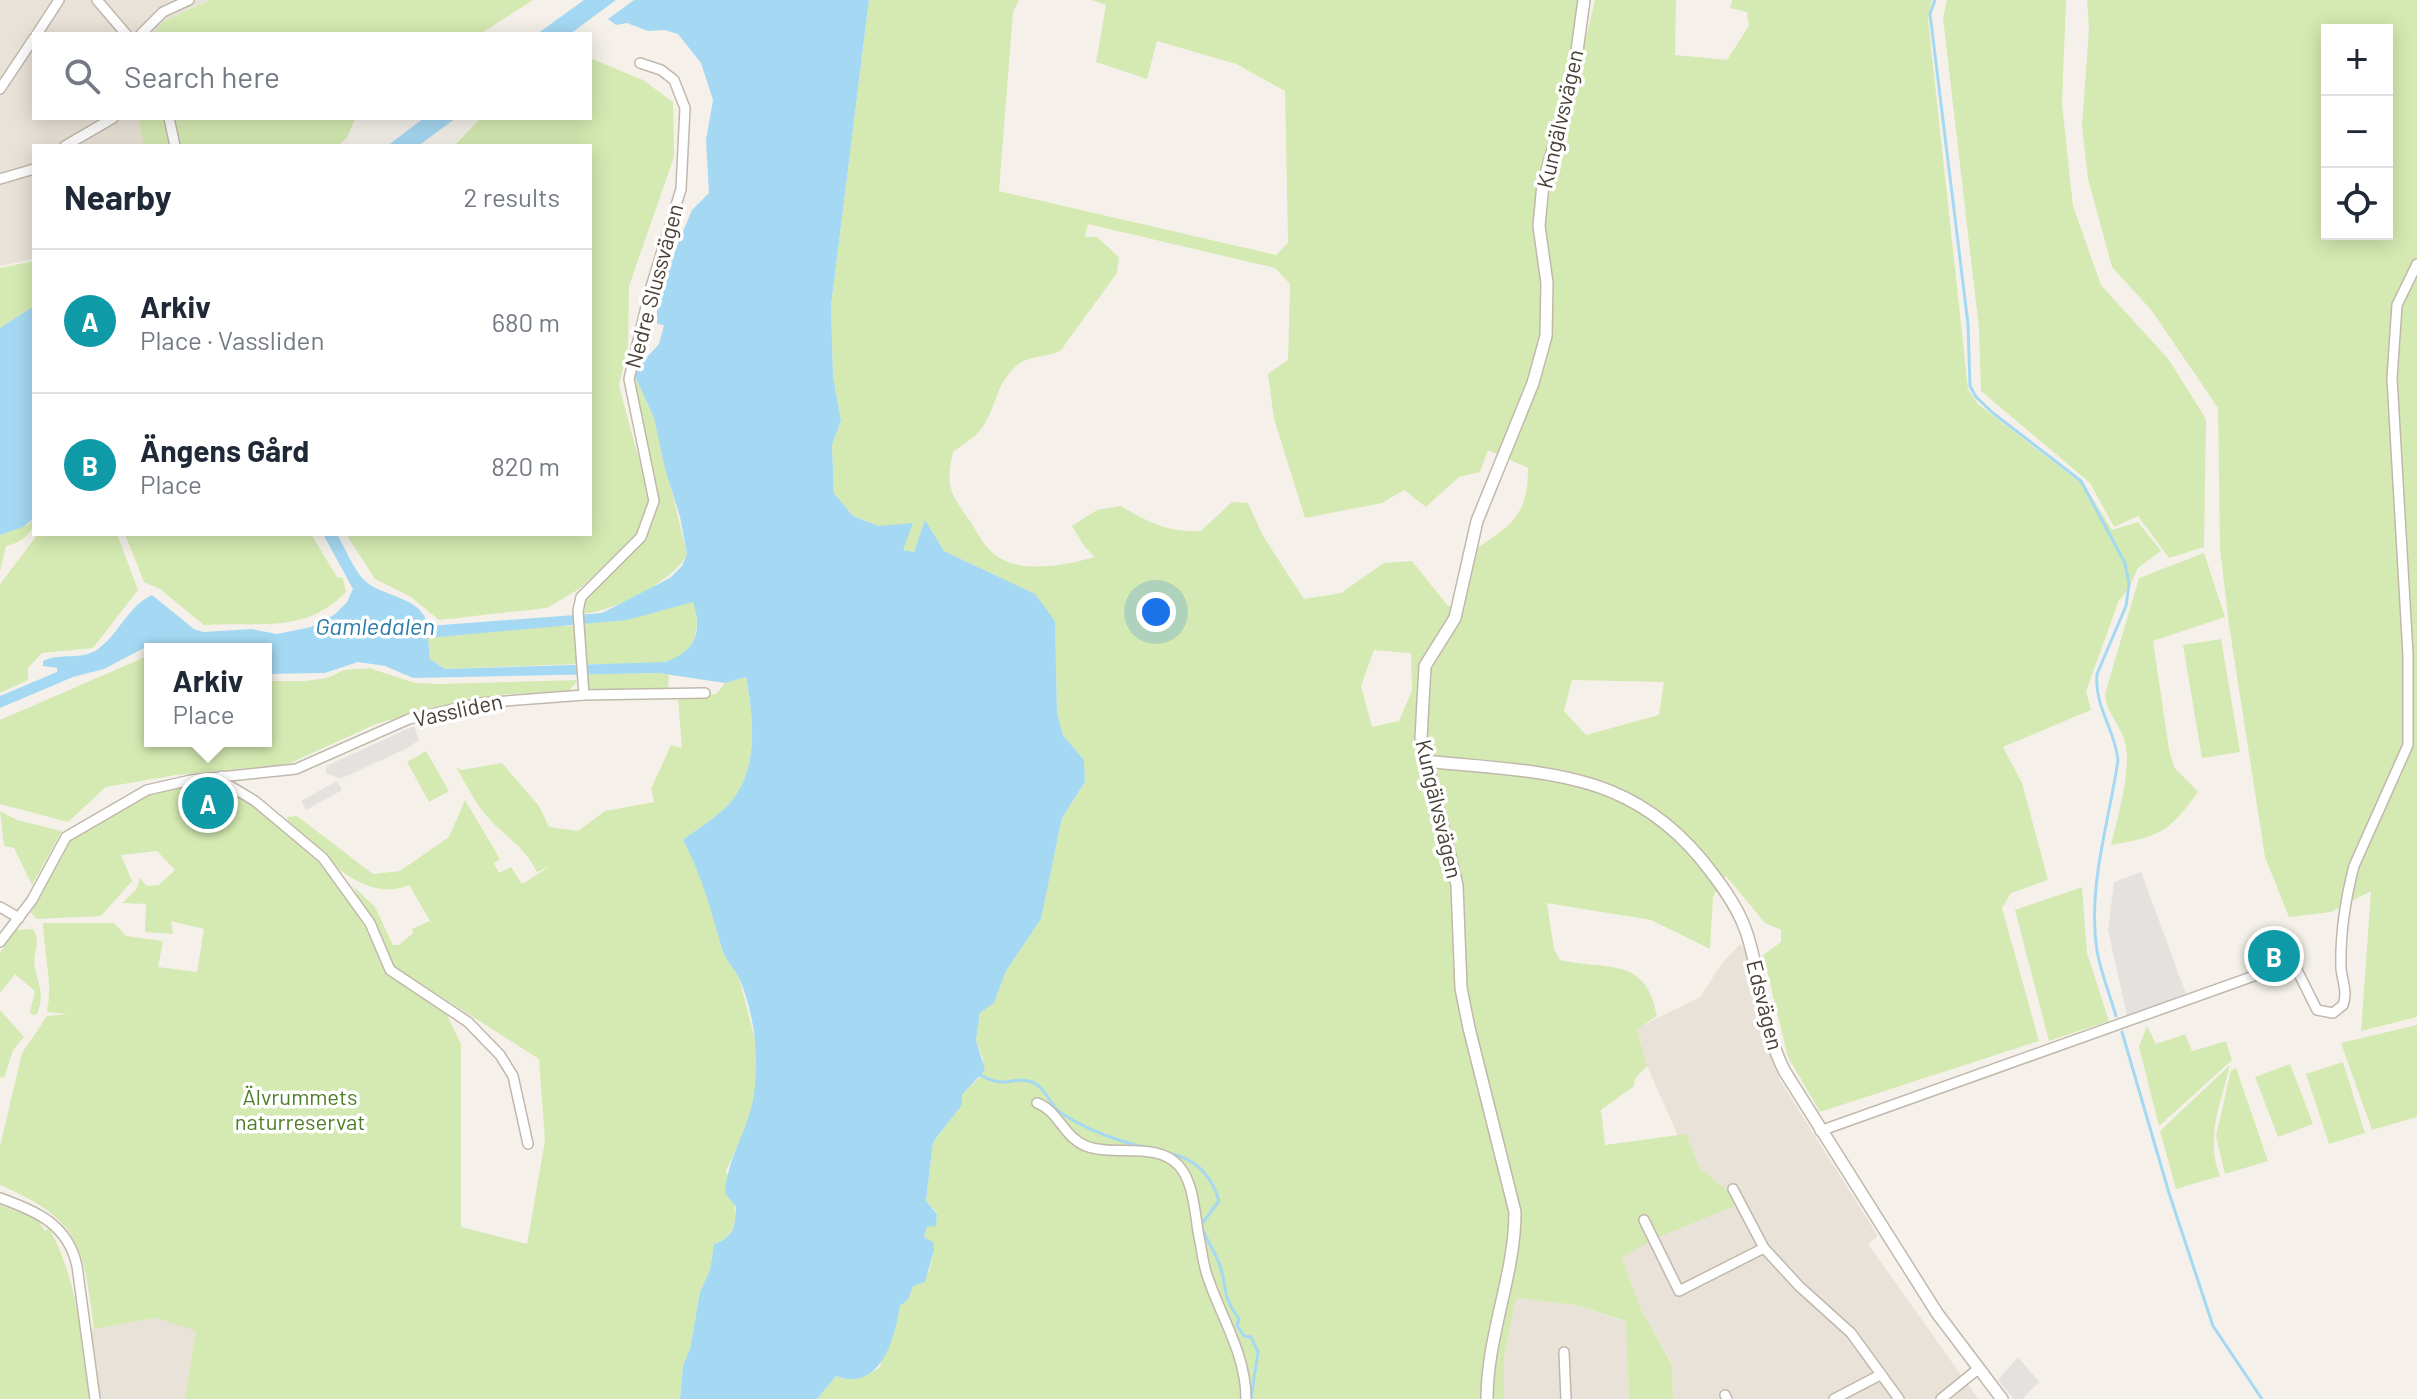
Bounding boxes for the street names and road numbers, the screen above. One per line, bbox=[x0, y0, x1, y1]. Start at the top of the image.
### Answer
street label: Kungälvsvägen bbox=[1530, 47, 1588, 191]
street label: Nedre Slussvägen bbox=[619, 201, 687, 371]
street label: Vassliden bbox=[411, 687, 505, 731]
street label: Kungälvsvägen bbox=[1411, 737, 1469, 881]
street label: Edsvägen bbox=[1742, 957, 1790, 1053]

